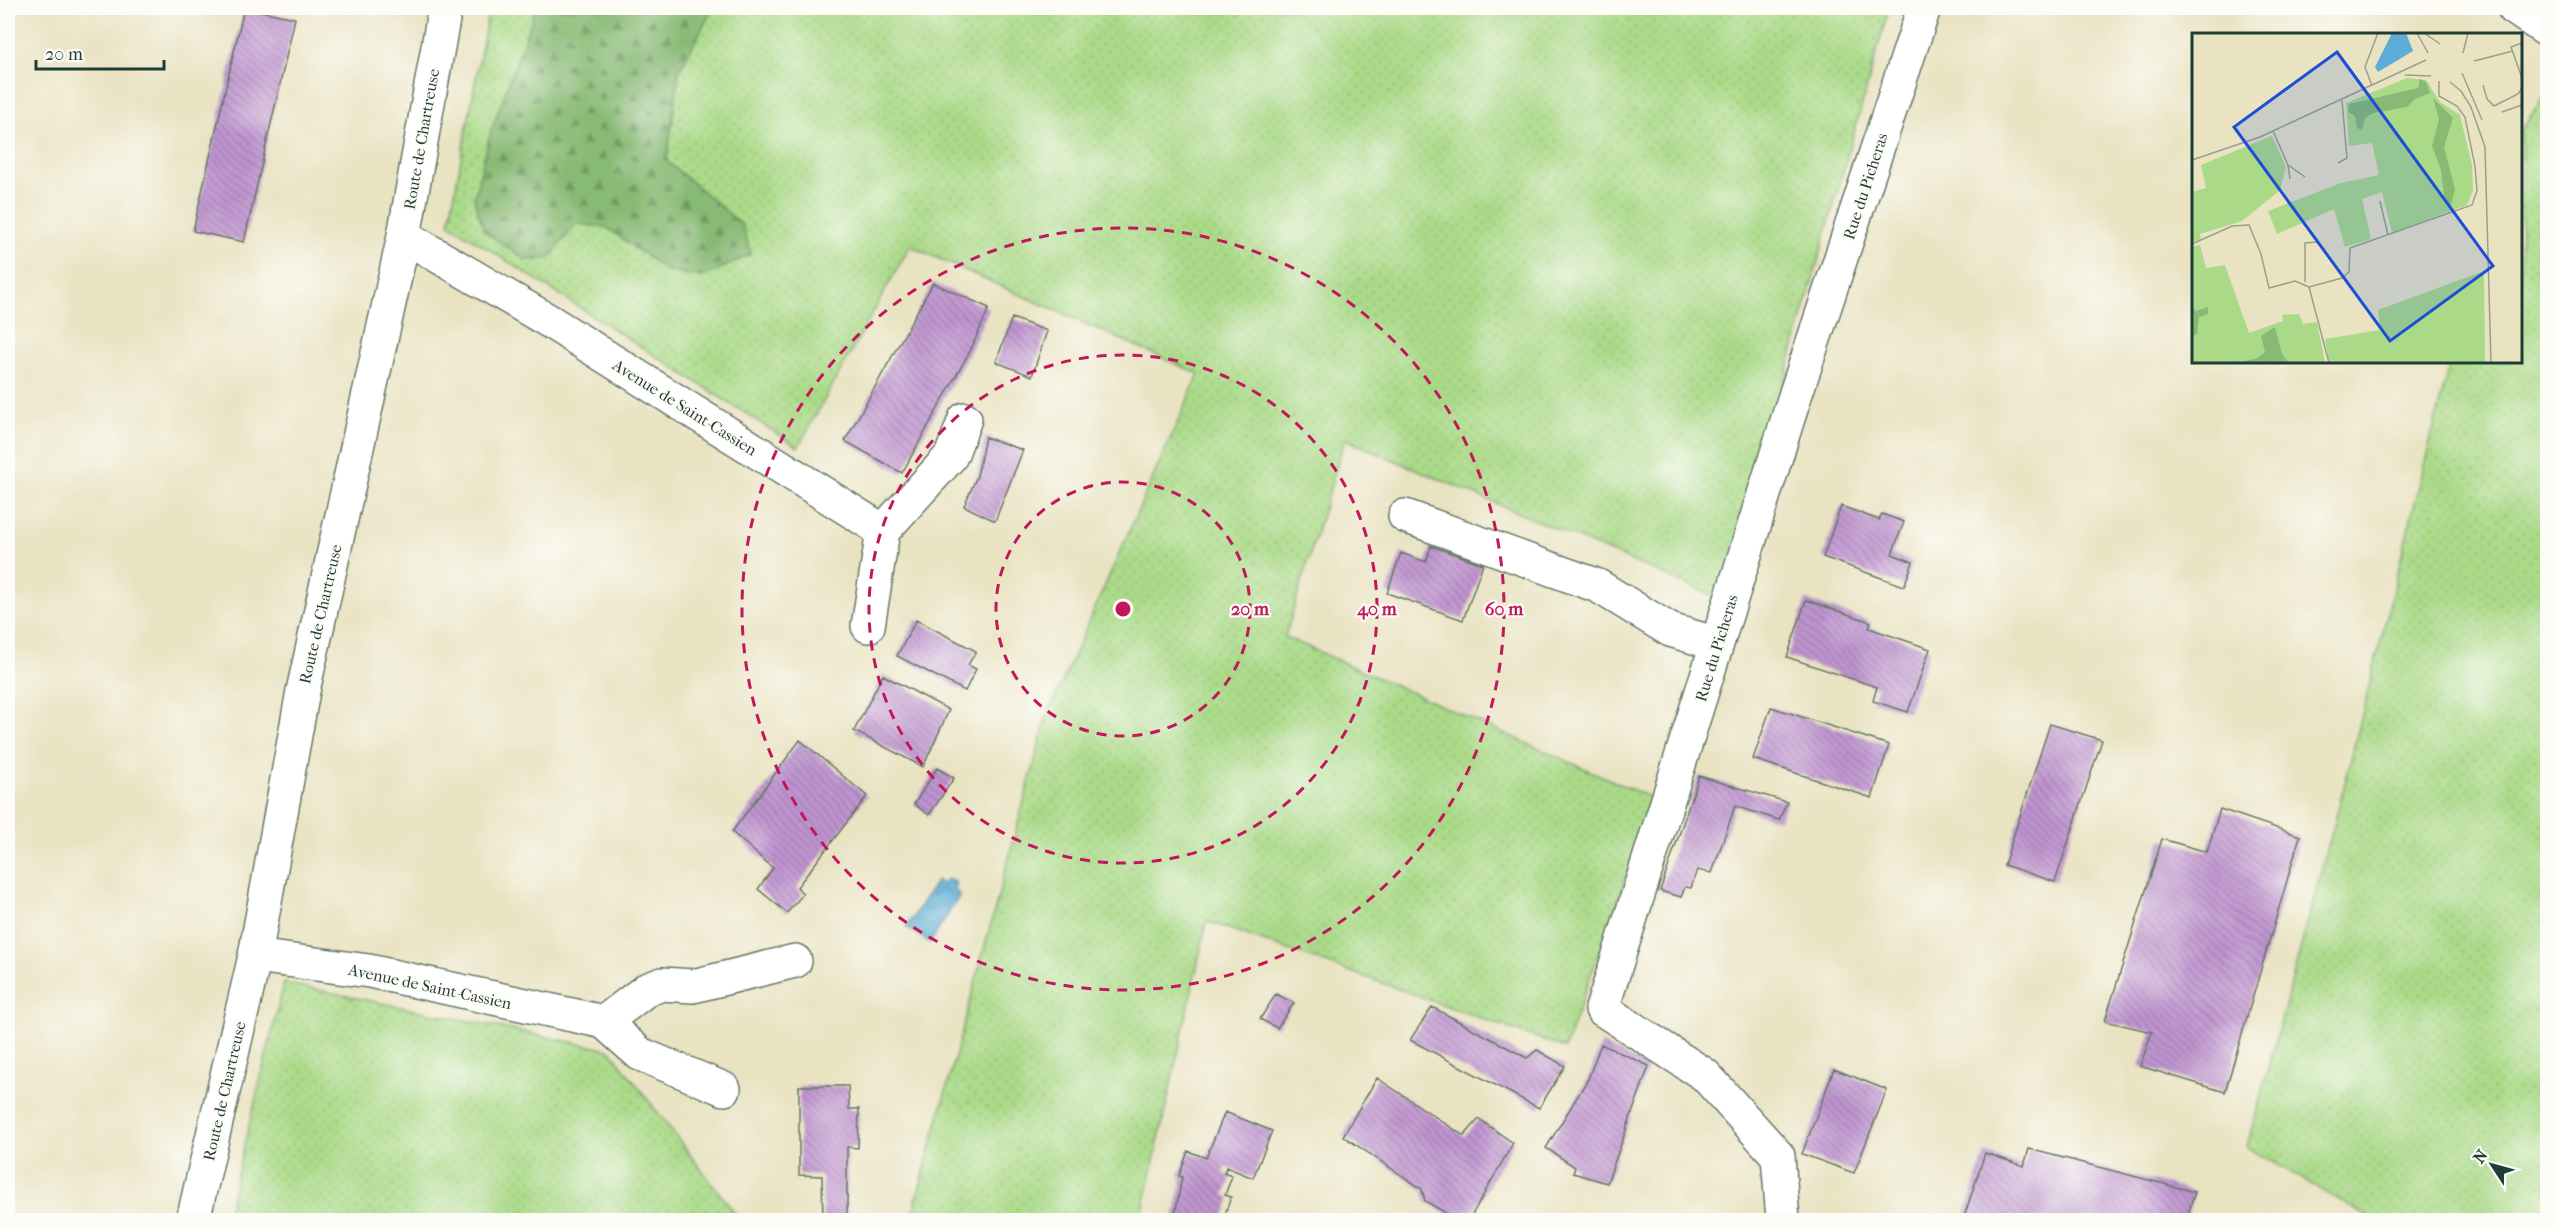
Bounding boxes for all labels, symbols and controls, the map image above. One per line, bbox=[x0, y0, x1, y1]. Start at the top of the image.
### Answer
scale bar bbox=[36, 33, 164, 71]
inset map bbox=[2192, 33, 2522, 363]
text: 20 m bbox=[45, 44, 83, 65]
street label: Route de Chartreuse bbox=[400, 67, 443, 211]
street label: Rue du Picheras bbox=[1839, 130, 1892, 242]
street label: Avenue de Saint-Cassien bbox=[608, 355, 761, 460]
street label: Route de Chartreuse bbox=[295, 542, 346, 686]
street label: Rue du Picheras bbox=[1691, 592, 1742, 704]
centre of rings bbox=[1113, 599, 1133, 619]
text: 20 m bbox=[1231, 599, 1270, 620]
text: 40 m bbox=[1356, 599, 1398, 620]
text: 60 m bbox=[1485, 599, 1524, 620]
street label: Avenue de Saint-Cassien bbox=[346, 960, 514, 1013]
street label: Route de Chartreuse bbox=[199, 1019, 250, 1163]
north arrow bbox=[2462, 1135, 2522, 1195]
text: N bbox=[2469, 1145, 2492, 1167]

